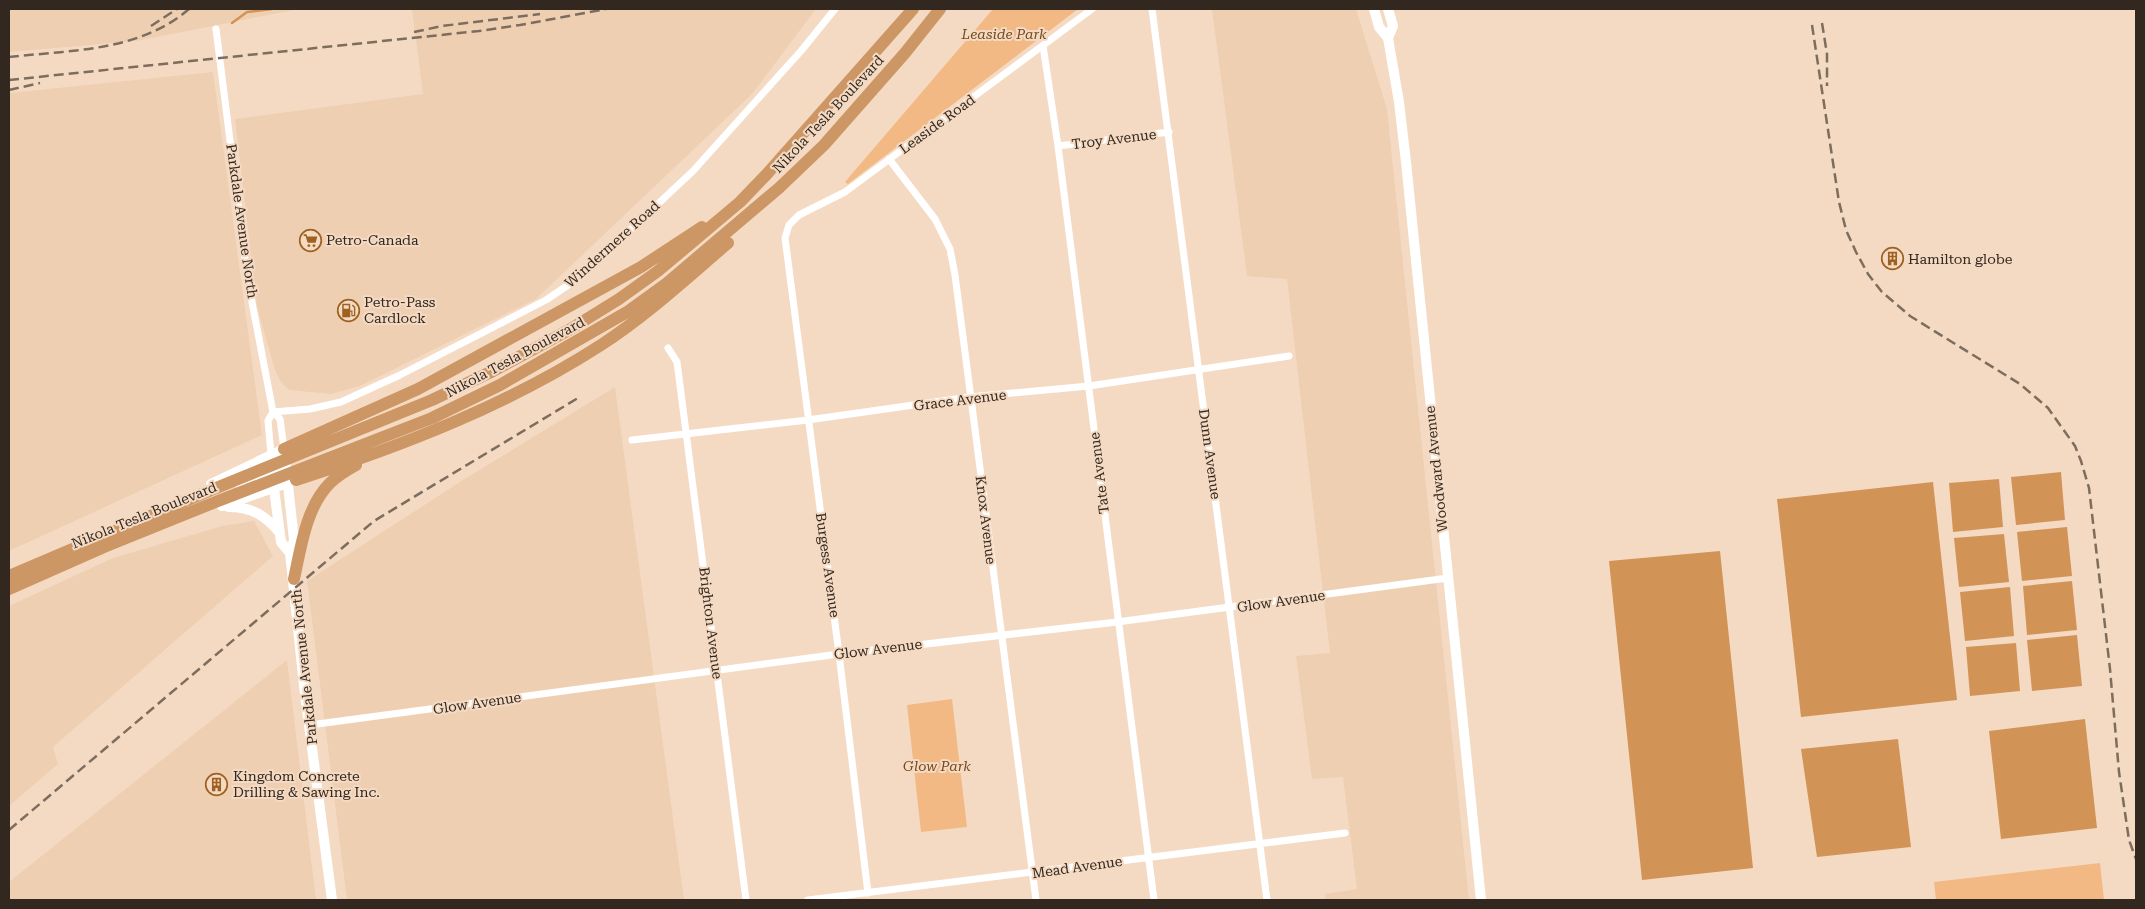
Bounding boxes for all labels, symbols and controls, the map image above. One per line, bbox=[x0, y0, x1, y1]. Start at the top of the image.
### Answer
park label: Leaside Park bbox=[960, 26, 1047, 42]
street label: Nikola Tesla Boulevard bbox=[769, 52, 887, 176]
street label: Leaside Road bbox=[896, 91, 978, 157]
street label: Troy Avenue bbox=[1071, 126, 1158, 152]
street label: Parkdale Avenue North bbox=[223, 143, 261, 299]
street label: Windermere Road bbox=[561, 197, 663, 291]
supermarket icon: Petro-Canada bbox=[298, 228, 322, 252]
place label: Petro-Canada bbox=[326, 232, 419, 248]
building icon: Hamilton globe bbox=[1880, 247, 1904, 271]
place label: Hamilton globe bbox=[1908, 251, 2013, 267]
place label: Petro-Pass Cardlock bbox=[364, 294, 436, 326]
fuel station icon: Petro-Pass Cardlock bbox=[336, 298, 360, 322]
street label: Nikola Tesla Boulevard bbox=[443, 314, 587, 400]
street label: Grace Avenue bbox=[913, 386, 1008, 414]
street label: Woodward Avenue bbox=[1421, 405, 1451, 533]
street label: Dunn Avenue bbox=[1196, 408, 1224, 501]
street label: Tate Avenue bbox=[1086, 431, 1112, 515]
street label: Knox Avenue bbox=[973, 475, 999, 566]
street label: Nikola Tesla Boulevard bbox=[69, 479, 219, 551]
street label: Burgess Avenue bbox=[813, 512, 843, 619]
street label: Brighton Avenue bbox=[696, 566, 726, 680]
street label: Glow Avenue bbox=[1236, 587, 1326, 615]
street label: Parkdale Avenue North bbox=[288, 589, 320, 745]
street label: Glow Avenue bbox=[833, 636, 923, 662]
street label: Glow Avenue bbox=[432, 689, 522, 717]
park label: Glow Park bbox=[903, 758, 971, 774]
place label: Kingdom Concrete Drilling & Sawing Inc. bbox=[233, 768, 380, 800]
building icon: Kingdom Concrete Drilling & Sawing Inc. bbox=[205, 772, 229, 796]
street label: Mead Avenue bbox=[1031, 853, 1123, 881]

